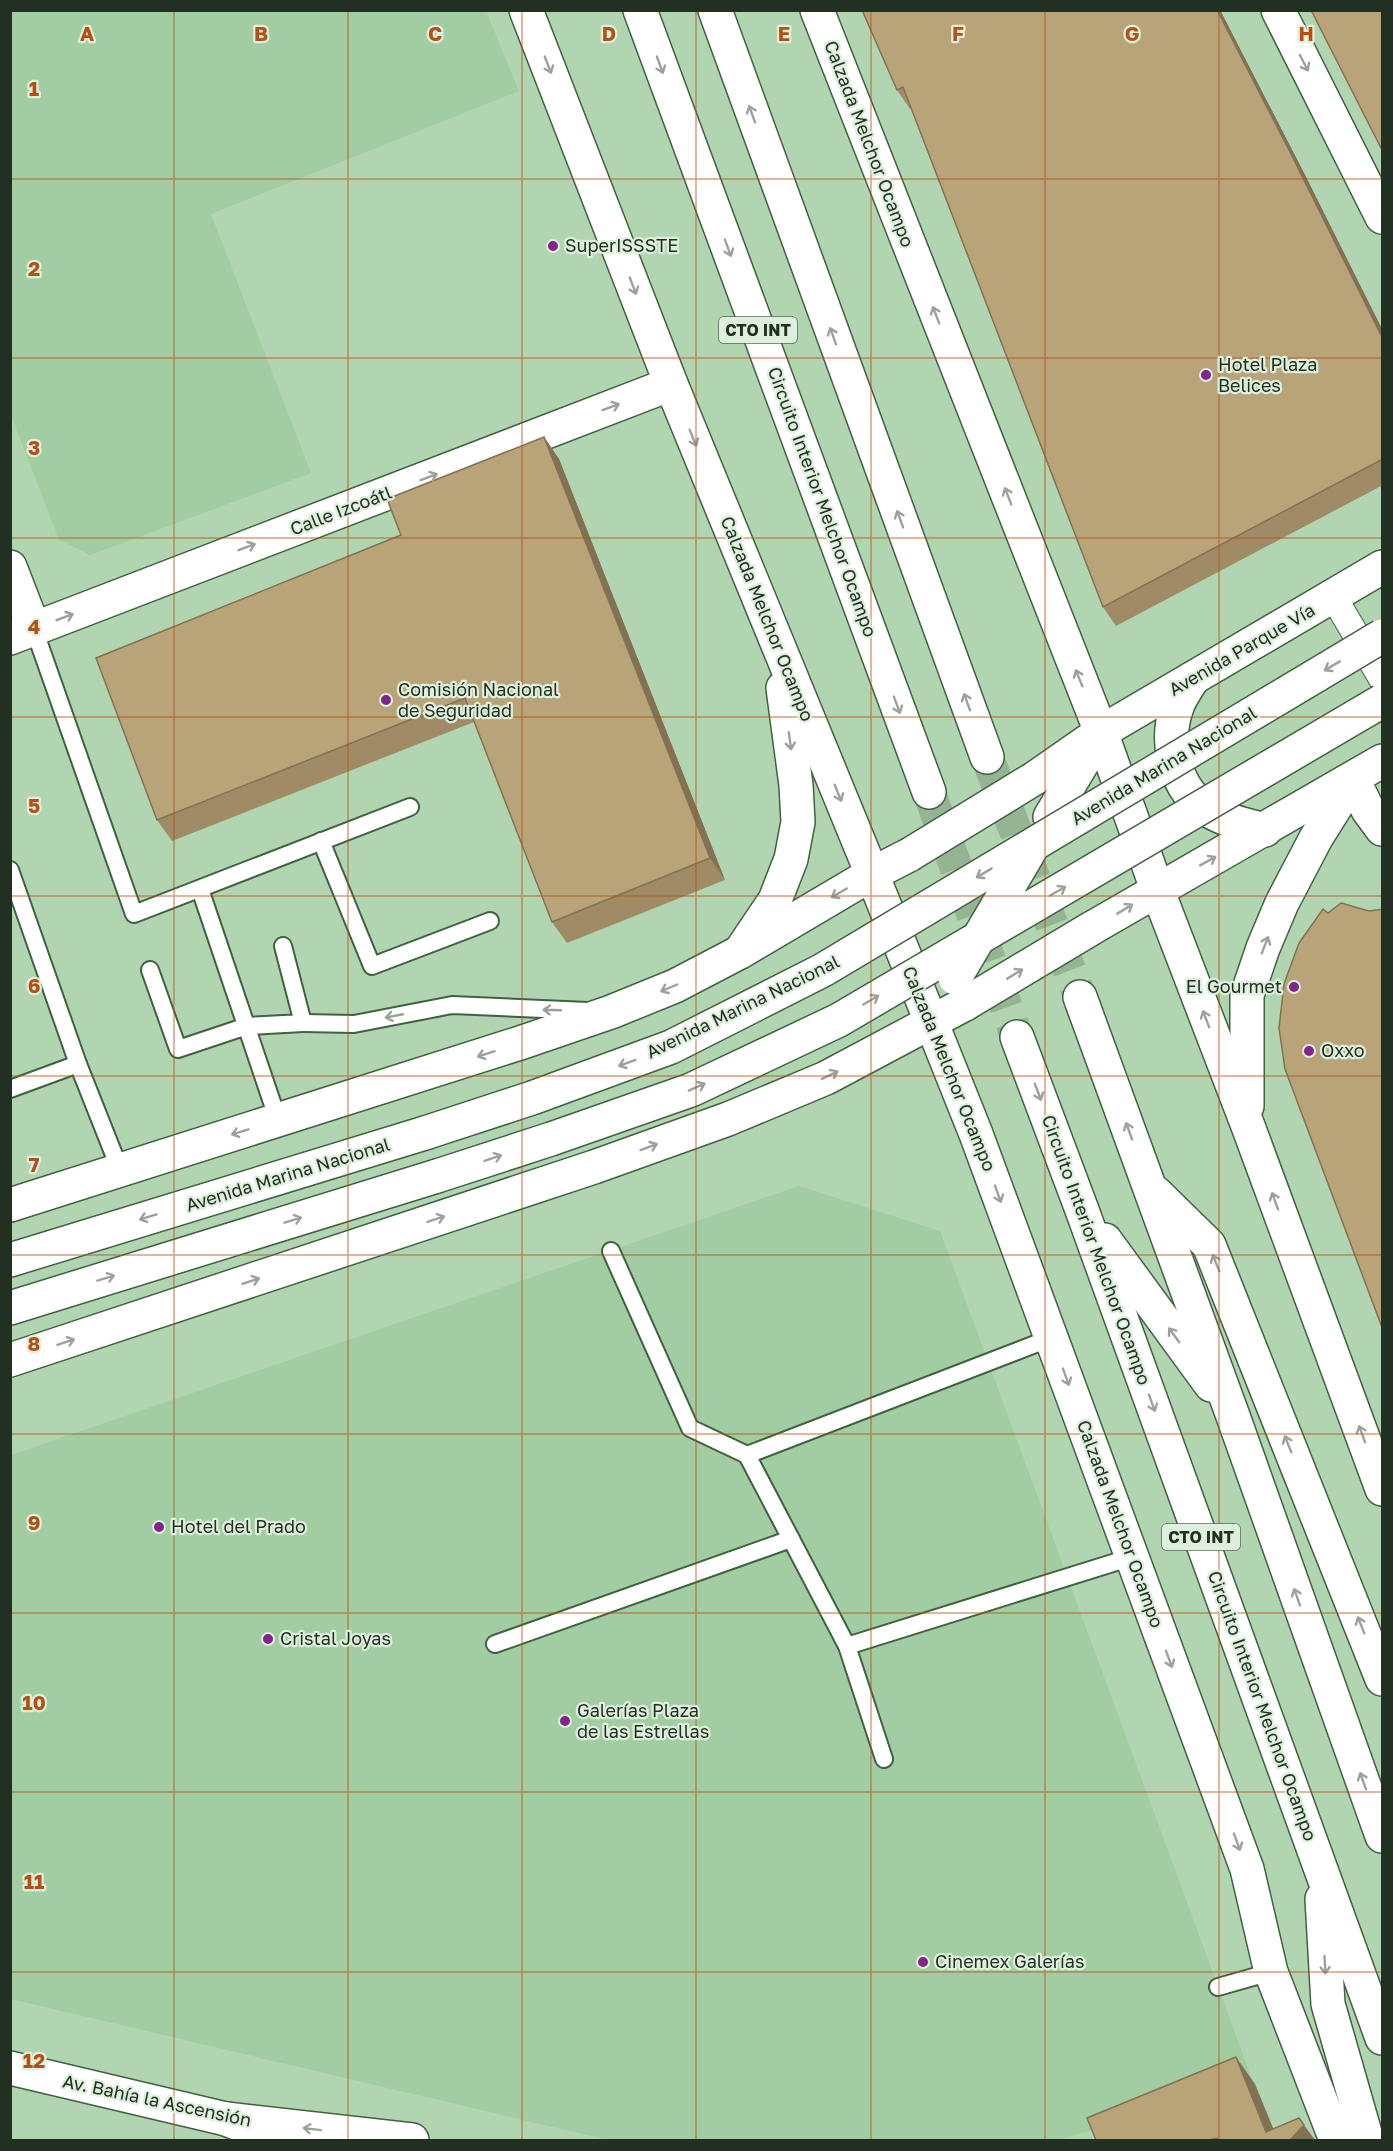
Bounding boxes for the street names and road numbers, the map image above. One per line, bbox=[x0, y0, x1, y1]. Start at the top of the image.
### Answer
street label: Calzada Melchor Ocampo bbox=[820, 37, 919, 250]
road number: CTO INT bbox=[719, 317, 797, 343]
street label: Circuito Interior Melchor Ocampo bbox=[764, 363, 882, 640]
street label: Calle Izcoátl bbox=[287, 481, 395, 540]
street label: Calzada Melchor Ocampo bbox=[717, 513, 819, 724]
street label: Avenida Parque Vía bbox=[1164, 598, 1319, 700]
street label: Avenida Marina Nacional bbox=[1067, 701, 1260, 829]
street label: Avenida Marina Nacional bbox=[642, 950, 843, 1063]
street label: Calzada Melchor Ocampo bbox=[899, 963, 1001, 1174]
street label: Circuito Interior Melchor Ocampo bbox=[1038, 1111, 1156, 1388]
street label: Avenida Marina Nacional bbox=[183, 1132, 393, 1216]
street label: Calzada Melchor Ocampo bbox=[1073, 1417, 1169, 1630]
road number: CTO INT bbox=[1162, 1524, 1240, 1550]
street label: Circuito Interior Melchor Ocampo bbox=[1204, 1567, 1322, 1844]
street label: Av. Bahía la Ascensión bbox=[61, 2069, 253, 2131]

